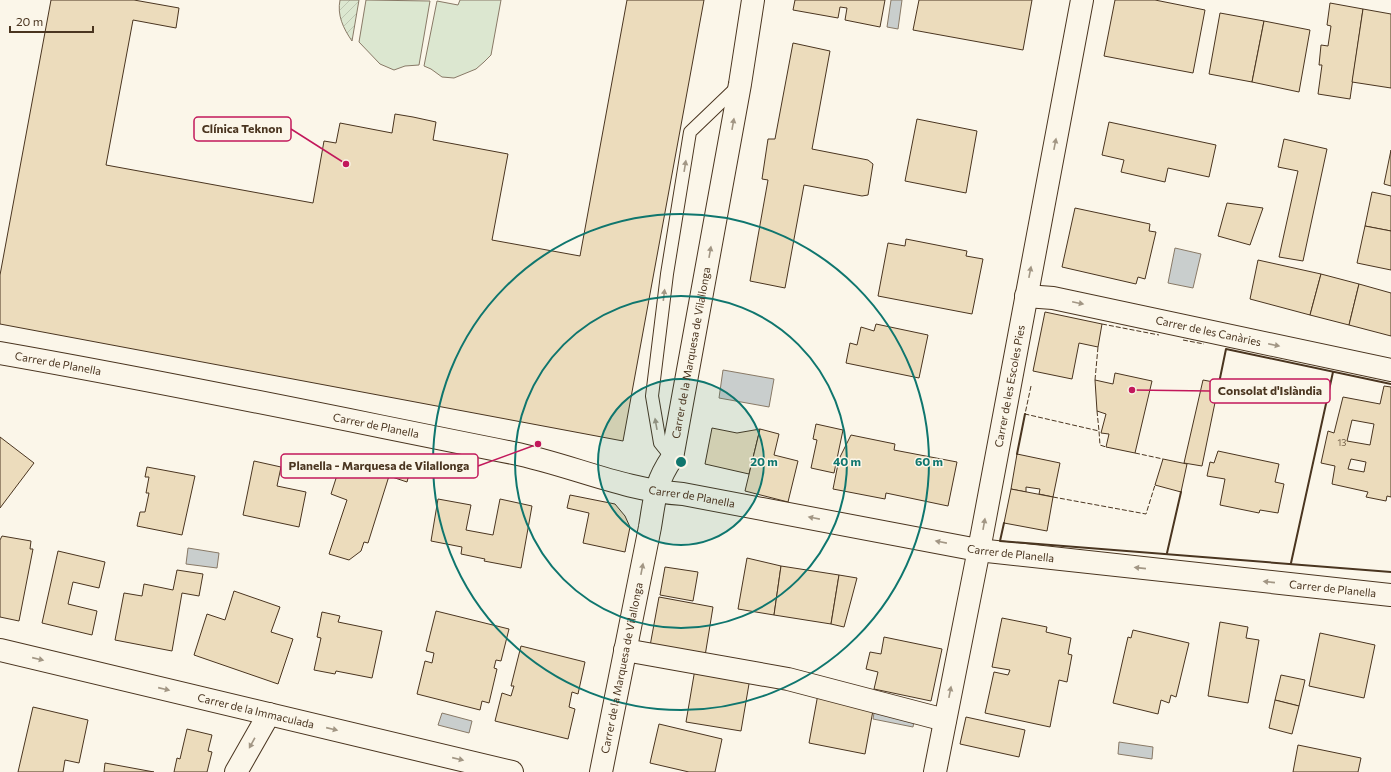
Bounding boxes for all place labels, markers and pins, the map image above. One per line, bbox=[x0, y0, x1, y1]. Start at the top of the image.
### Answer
callout: Clínica Teknon bbox=[194, 117, 291, 141]
callout: Consolat d'Islàndia bbox=[1210, 379, 1330, 403]
callout: Planella - Marquesa de Vilallonga bbox=[281, 454, 478, 478]
centre of rings bbox=[674, 455, 688, 469]

